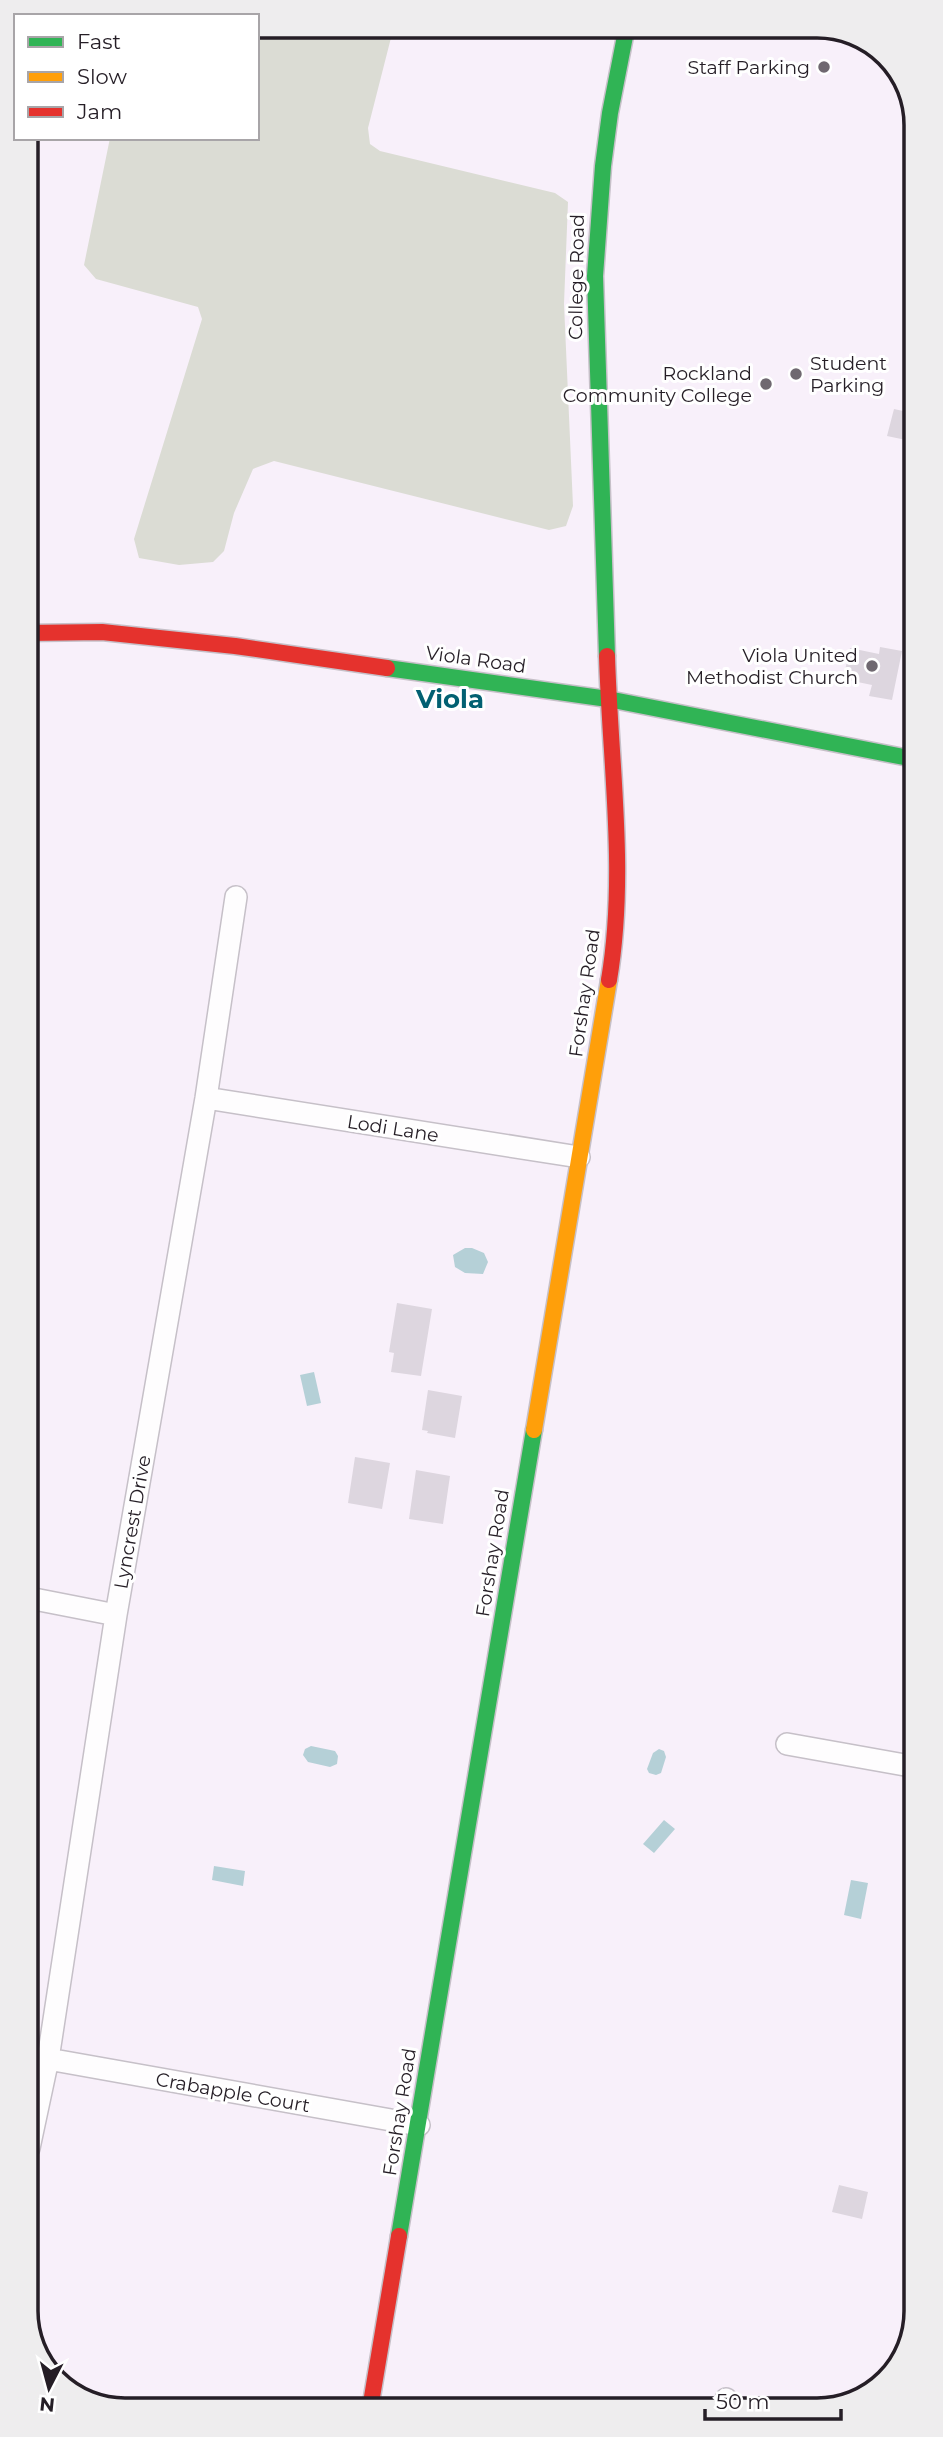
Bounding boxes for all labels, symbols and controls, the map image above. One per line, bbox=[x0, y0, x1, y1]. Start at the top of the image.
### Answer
legend bbox=[14, 14, 259, 140]
text: Fast bbox=[77, 29, 121, 54]
place label: Staff Parking bbox=[687, 56, 810, 79]
marker: Staff Parking bbox=[816, 59, 832, 75]
text: Slow bbox=[77, 64, 127, 89]
text: Jam bbox=[76, 99, 122, 124]
street label: College Road bbox=[564, 214, 589, 340]
place label: Student Parking bbox=[810, 352, 887, 397]
place label: Rockland Community College bbox=[563, 362, 752, 407]
marker: Student Parking bbox=[788, 366, 804, 382]
marker: Rockland Community College bbox=[758, 376, 774, 392]
street label: Viola Road bbox=[424, 641, 528, 678]
place label: Viola United Methodist Church bbox=[686, 644, 858, 689]
marker: Viola United Methodist Church bbox=[864, 658, 880, 674]
district label: Viola bbox=[415, 683, 484, 715]
street label: Forshay Road bbox=[564, 928, 605, 1059]
street label: Lodi Lane bbox=[345, 1110, 440, 1147]
street label: Lyncrest Drive bbox=[109, 1453, 156, 1591]
street label: Forshay Road bbox=[471, 1488, 514, 1619]
street label: Forshay Road bbox=[378, 2047, 421, 2178]
street label: Crabapple Court bbox=[154, 2068, 312, 2117]
north arrow bbox=[14, 2353, 84, 2423]
scale bar bbox=[705, 2378, 842, 2422]
text: 50 m bbox=[716, 2389, 770, 2414]
text: N bbox=[38, 2392, 56, 2417]

